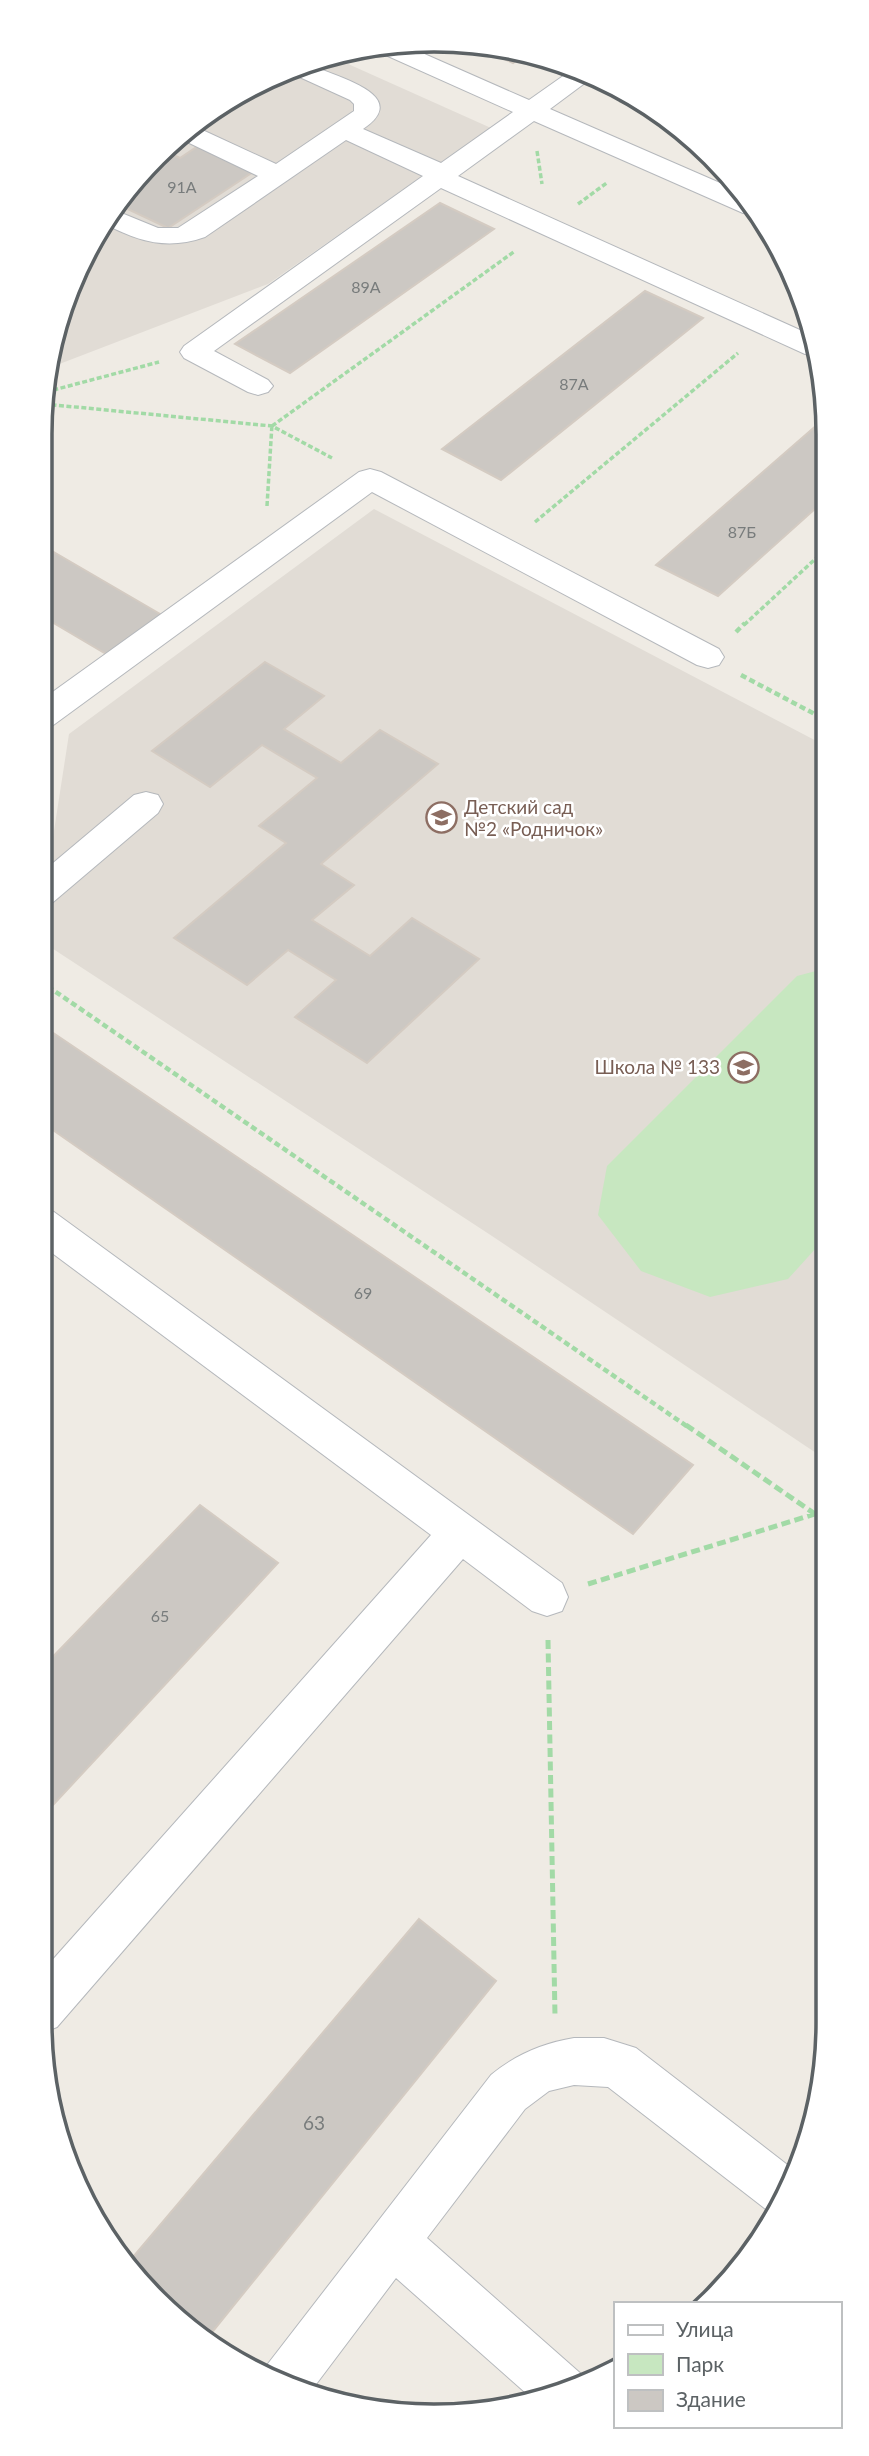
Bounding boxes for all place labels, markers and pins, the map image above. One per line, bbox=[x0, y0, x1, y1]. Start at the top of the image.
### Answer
place label: Детский сад №2 «Родничок» bbox=[464, 795, 603, 840]
school or university icon: Детский сад №2 «Родничок» bbox=[424, 801, 458, 835]
school or university icon: Школа № 133 bbox=[726, 1050, 760, 1084]
place label: Школа № 133 bbox=[594, 1055, 720, 1078]

